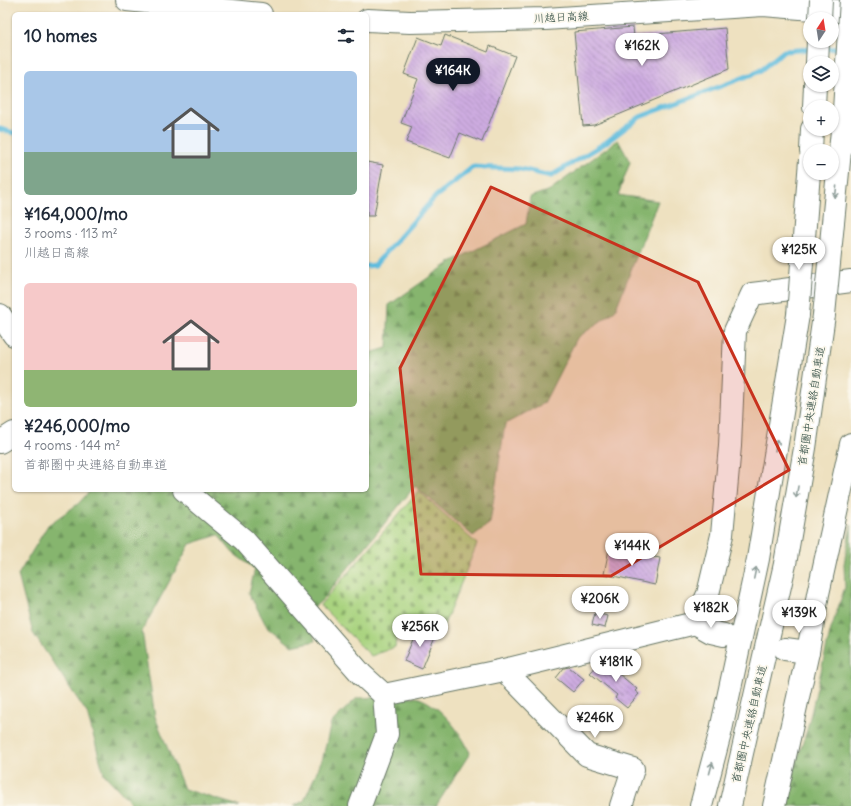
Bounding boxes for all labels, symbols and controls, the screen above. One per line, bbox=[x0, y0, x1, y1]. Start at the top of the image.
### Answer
street label: 川越日高線 bbox=[533, 9, 589, 25]
north arrow bbox=[803, 12, 839, 48]
map controls bbox=[803, 12, 839, 180]
text: 10 homes bbox=[24, 25, 97, 47]
icon: filters bbox=[335, 25, 357, 47]
pin: ¥162K bbox=[614, 33, 670, 67]
text: ¥162K bbox=[624, 37, 660, 54]
button: layers bbox=[803, 56, 839, 92]
pin: ¥164K bbox=[425, 58, 481, 92]
text: ¥164K bbox=[435, 62, 471, 79]
icon: home bbox=[155, 97, 227, 169]
button: + bbox=[803, 100, 839, 136]
button: − bbox=[803, 144, 839, 180]
one-way arrow bbox=[833, 185, 840, 198]
text: ¥164,000/mo bbox=[24, 203, 128, 225]
text: 3 rooms · 113 m² bbox=[24, 225, 118, 242]
pin: ¥125K bbox=[771, 237, 827, 271]
text: ¥125K bbox=[781, 241, 817, 258]
text: 川越日高線 bbox=[24, 244, 89, 261]
icon: home bbox=[155, 309, 227, 381]
street label: 首都圏中央連絡自動車道 bbox=[795, 345, 827, 467]
text: ¥246,000/mo bbox=[24, 415, 130, 437]
text: 4 rooms · 144 m² bbox=[24, 437, 120, 454]
one-way arrow bbox=[773, 439, 781, 452]
text: 首都圏中央連絡自動車道 bbox=[24, 456, 167, 473]
one-way arrow bbox=[793, 485, 801, 498]
pin: ¥144K bbox=[604, 533, 660, 567]
text: ¥144K bbox=[614, 537, 650, 554]
one-way arrow bbox=[751, 567, 759, 580]
pin: ¥206K bbox=[572, 586, 628, 620]
text: ¥206K bbox=[581, 590, 619, 607]
pin: ¥182K bbox=[683, 595, 739, 629]
text: ¥182K bbox=[693, 599, 729, 616]
pin: ¥139K bbox=[771, 600, 827, 634]
text: ¥139K bbox=[781, 604, 817, 621]
pin: ¥256K bbox=[392, 614, 448, 648]
text: ¥256K bbox=[401, 618, 439, 635]
pin: ¥181K bbox=[588, 649, 644, 683]
text: ¥181K bbox=[599, 653, 633, 670]
street label: 首都圏中央連絡自動車道 bbox=[729, 663, 769, 785]
pin: ¥246K bbox=[567, 705, 623, 739]
text: ¥246K bbox=[576, 709, 614, 726]
one-way arrow bbox=[708, 762, 715, 775]

